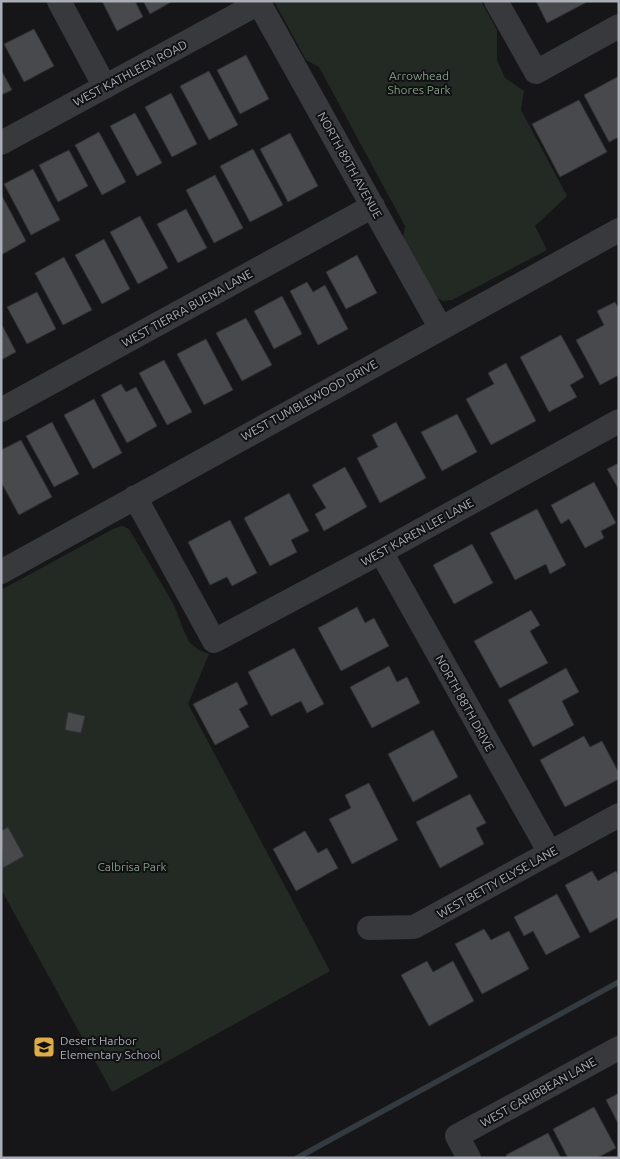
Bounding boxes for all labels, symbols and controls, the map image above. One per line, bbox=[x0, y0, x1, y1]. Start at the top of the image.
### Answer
street label: WEST KATHLEEN ROAD bbox=[71, 37, 189, 109]
park label: Arrowhead Shores Park bbox=[387, 69, 451, 96]
street label: NORTH 89TH AVENUE bbox=[315, 110, 385, 221]
street label: WEST TIERRA BUENA LANE bbox=[120, 267, 255, 349]
street label: WEST TUMBLEWOOD DRIVE bbox=[239, 357, 380, 443]
street label: WEST KAREN LEE LANE bbox=[359, 496, 476, 568]
street label: NORTH 88TH DRIVE bbox=[433, 653, 497, 754]
street label: WEST BETTY ELYSE LANE bbox=[435, 843, 560, 921]
park label: Calbrisa Park bbox=[97, 860, 167, 873]
place label: Desert Harbor Elementary School bbox=[60, 1034, 160, 1061]
school or university icon: Desert Harbor Elementary School bbox=[32, 1035, 56, 1059]
street label: WEST CARIBBEAN LANE bbox=[478, 1055, 598, 1129]

